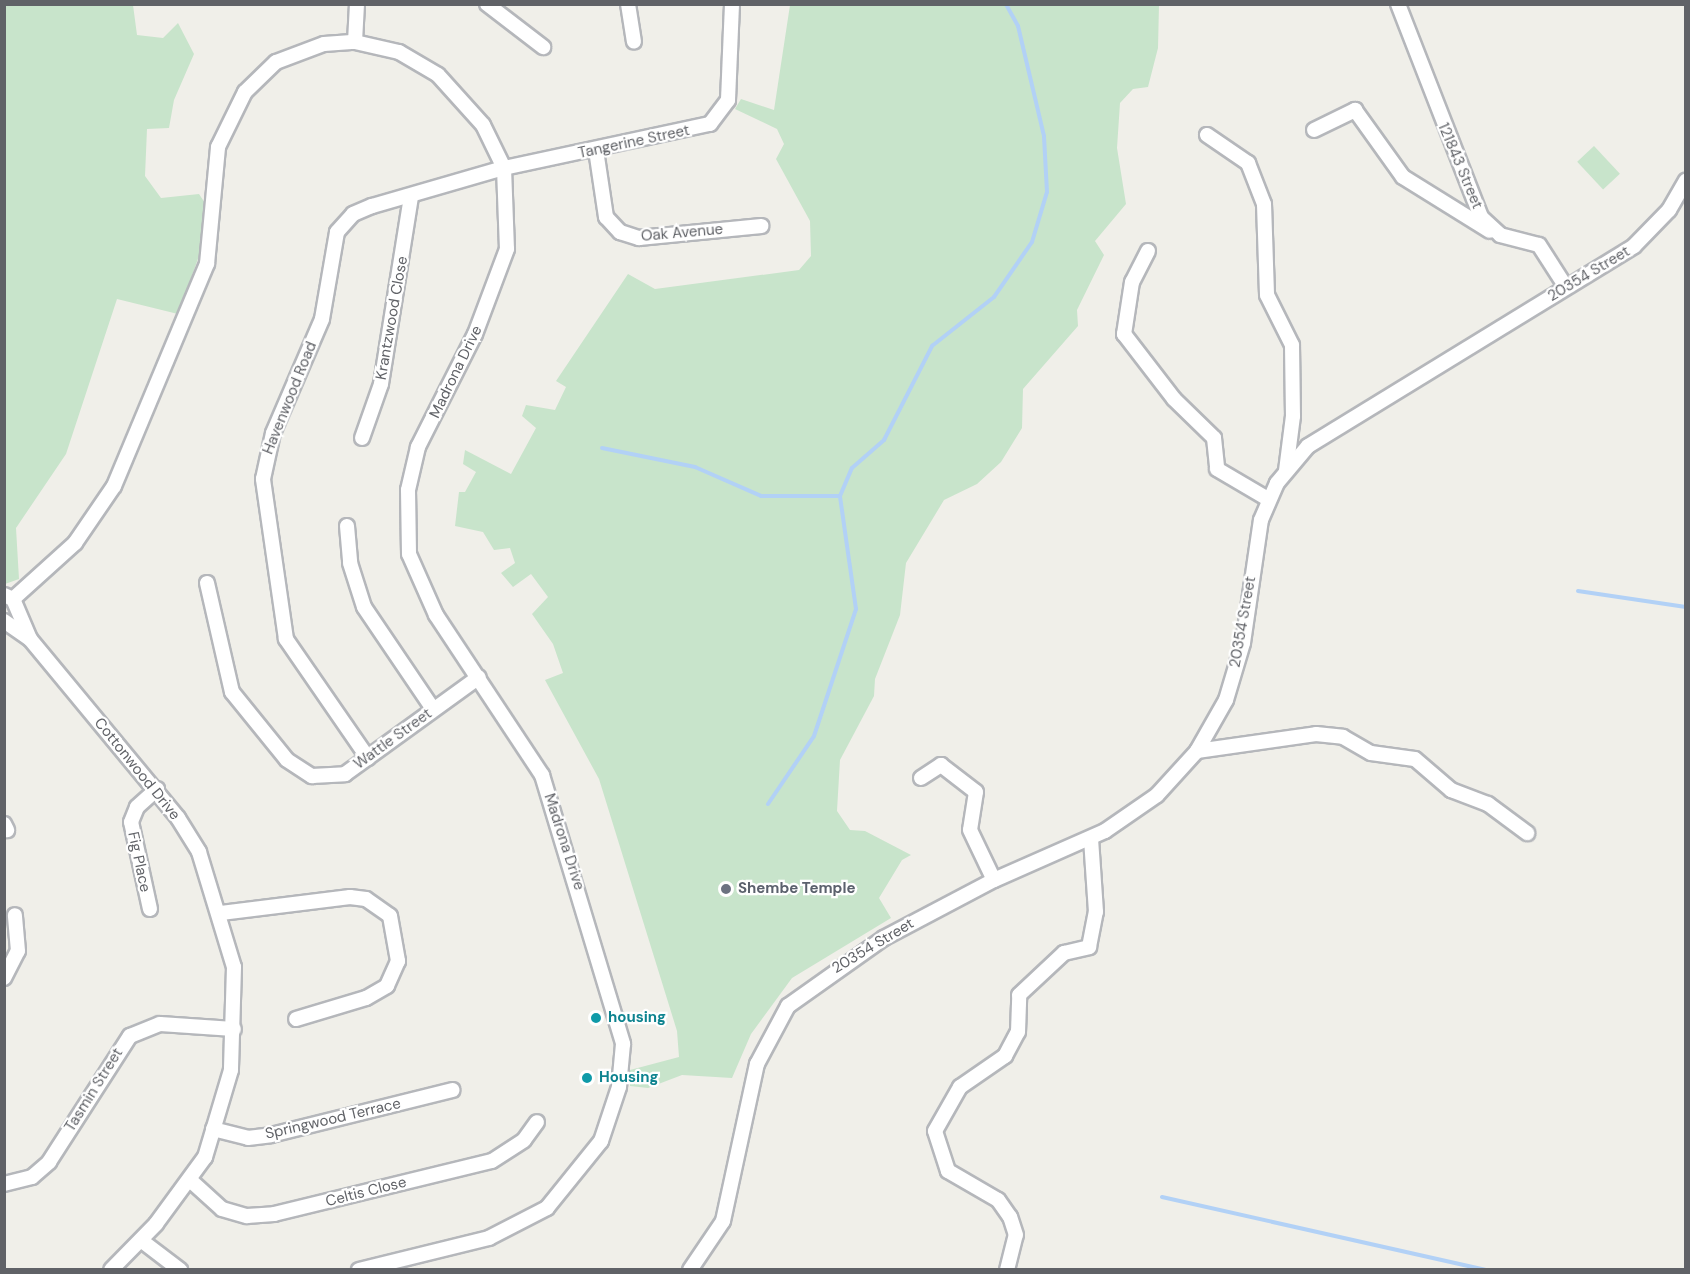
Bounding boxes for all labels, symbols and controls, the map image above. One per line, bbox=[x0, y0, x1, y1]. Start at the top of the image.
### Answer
street label: 121843 Street bbox=[1434, 120, 1486, 212]
street label: Tangerine Street bbox=[577, 121, 691, 163]
street label: Oak Avenue bbox=[640, 220, 724, 246]
street label: 20354 Street bbox=[1545, 242, 1633, 306]
street label: Krantzwood Close bbox=[372, 255, 412, 381]
street label: Madrona Drive bbox=[426, 323, 486, 421]
street label: Havenwood Road bbox=[259, 339, 321, 457]
street label: 20354 Street bbox=[1226, 575, 1260, 669]
street label: Wattle Street bbox=[351, 705, 435, 773]
street label: Cottonwood Drive bbox=[90, 714, 184, 824]
street label: Madrona Drive bbox=[540, 791, 588, 893]
street label: Fig Place bbox=[124, 830, 154, 894]
place label: Shembe Temple bbox=[738, 880, 855, 898]
marker: Shembe Temple bbox=[719, 882, 733, 896]
street label: 20354 Street bbox=[829, 914, 917, 978]
place label: housing bbox=[608, 1009, 666, 1027]
marker: housing bbox=[589, 1011, 603, 1025]
street label: Tasmin Street bbox=[61, 1045, 127, 1135]
place label: Housing bbox=[599, 1069, 658, 1087]
marker: Housing bbox=[580, 1071, 594, 1085]
street label: Springwood Terrace bbox=[263, 1095, 403, 1143]
street label: Celtis Close bbox=[324, 1173, 408, 1211]

